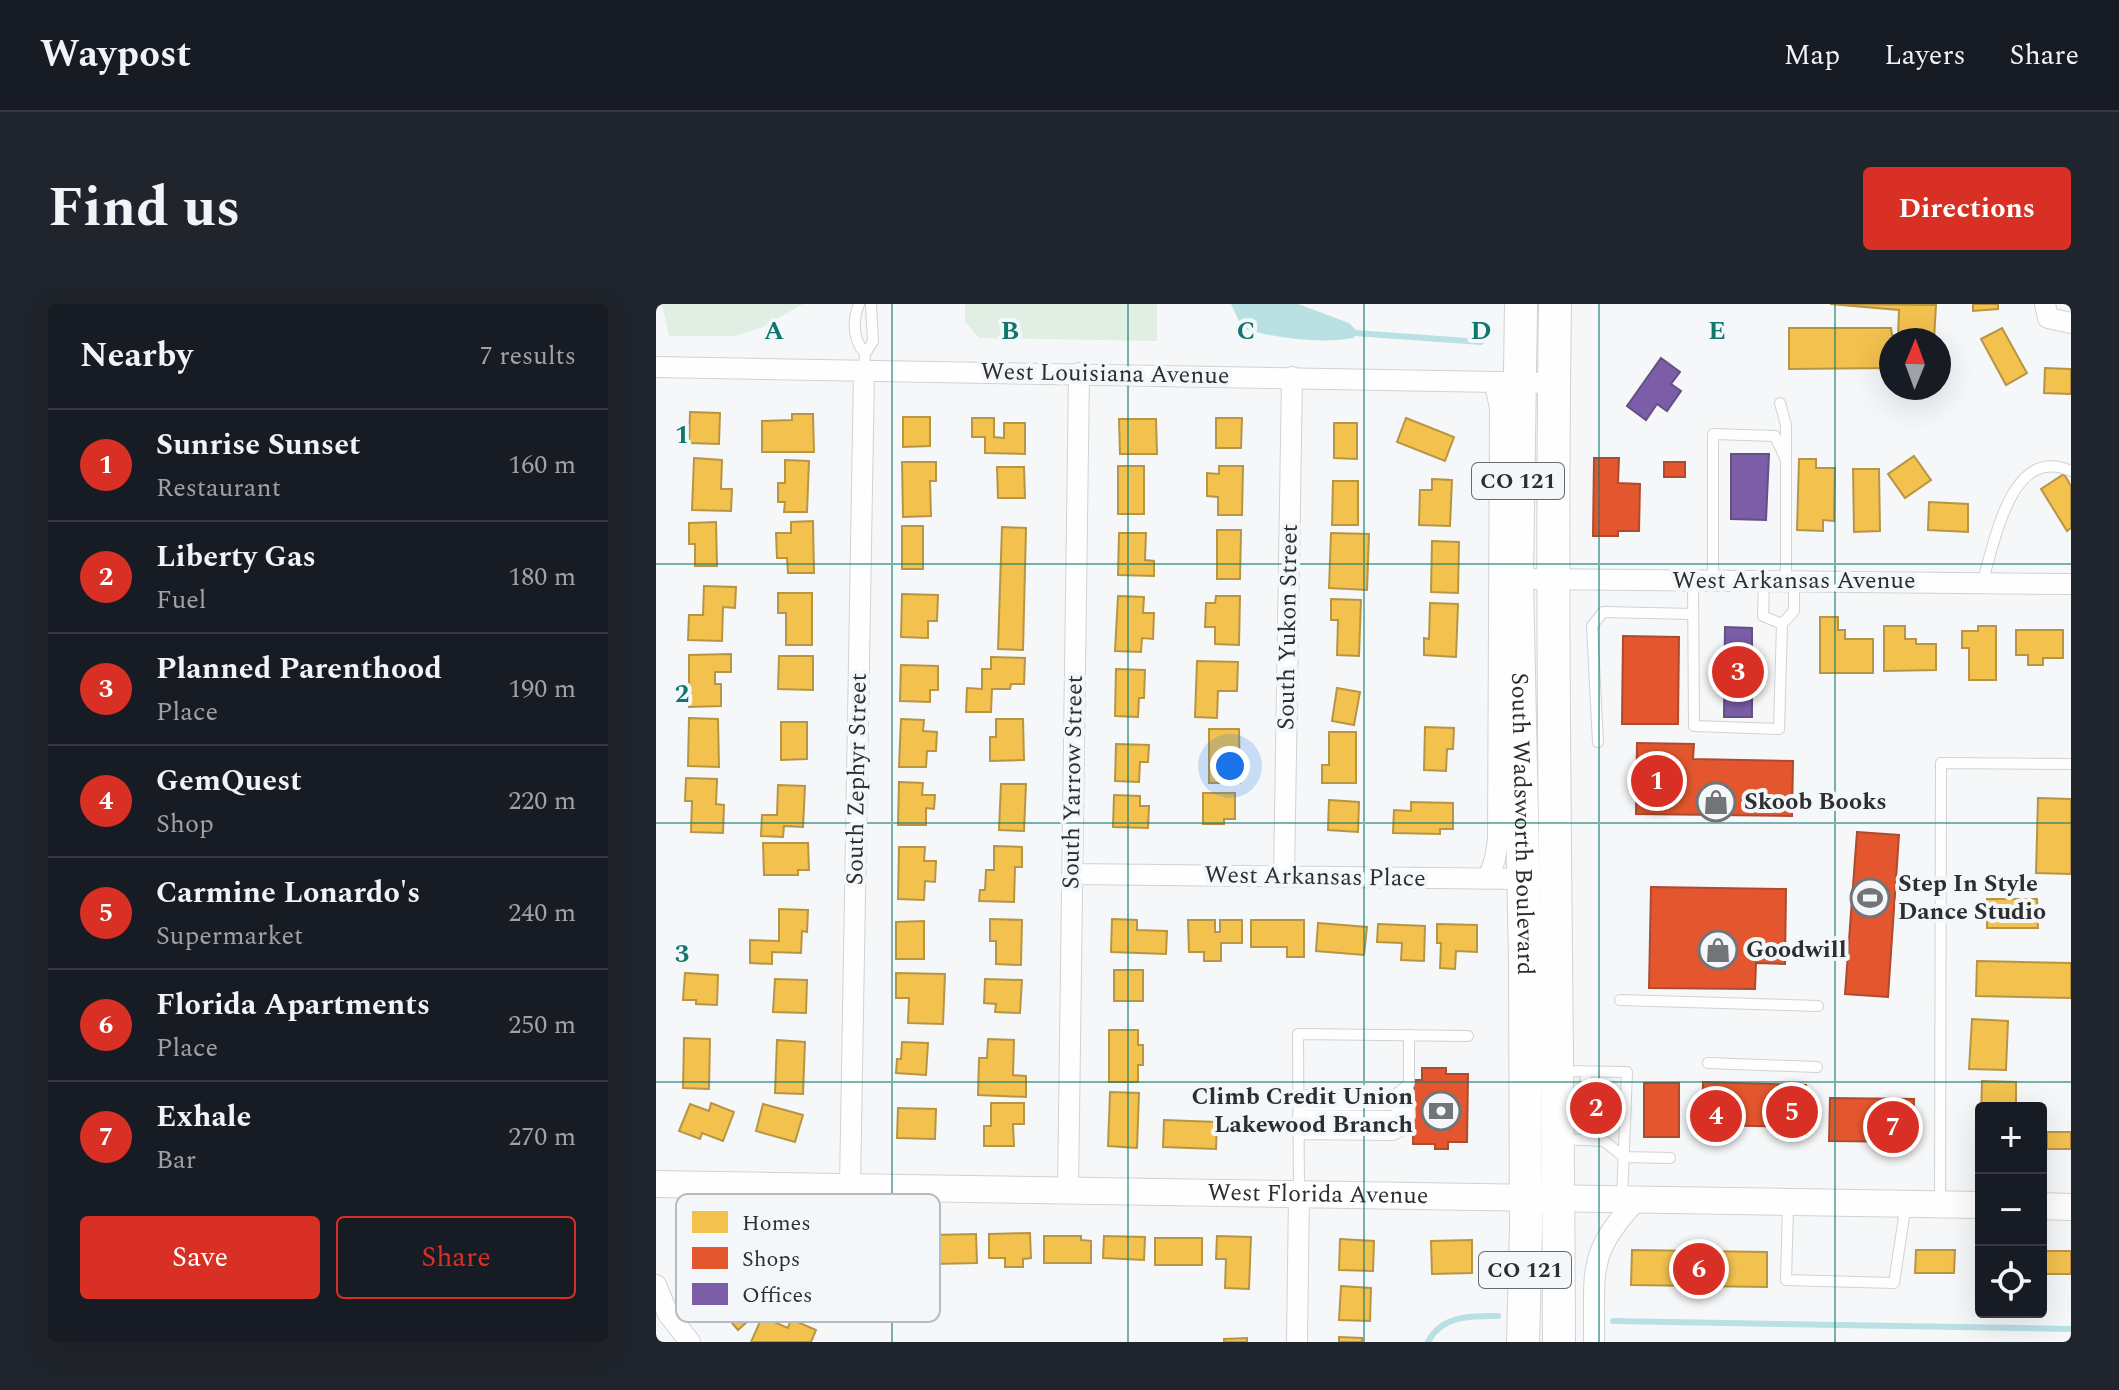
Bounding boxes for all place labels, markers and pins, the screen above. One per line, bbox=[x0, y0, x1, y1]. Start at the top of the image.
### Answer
pin: 3 bbox=[1712, 642, 1764, 702]
pin: 1 bbox=[1631, 751, 1683, 811]
shop icon: Skoob Books bbox=[1695, 781, 1737, 823]
place label: Skoob Books bbox=[1744, 784, 1887, 820]
place label: Step In Style Dance Studio bbox=[1898, 866, 2046, 930]
sports icon: Step In Style Dance Studio bbox=[1849, 877, 1891, 919]
shop icon: Goodwill bbox=[1697, 929, 1739, 971]
place label: Goodwill bbox=[1746, 932, 1847, 968]
pin: 2 bbox=[1570, 1078, 1622, 1138]
place label: Climb Credit Union Lakewood Branch bbox=[1191, 1079, 1413, 1143]
pin: 5 bbox=[1766, 1082, 1818, 1142]
pin: 4 bbox=[1690, 1086, 1742, 1146]
bank icon: Climb Credit Union Lakewood Branch bbox=[1420, 1090, 1462, 1132]
pin: 7 bbox=[1867, 1097, 1919, 1157]
pin: 6 bbox=[1673, 1239, 1725, 1299]

